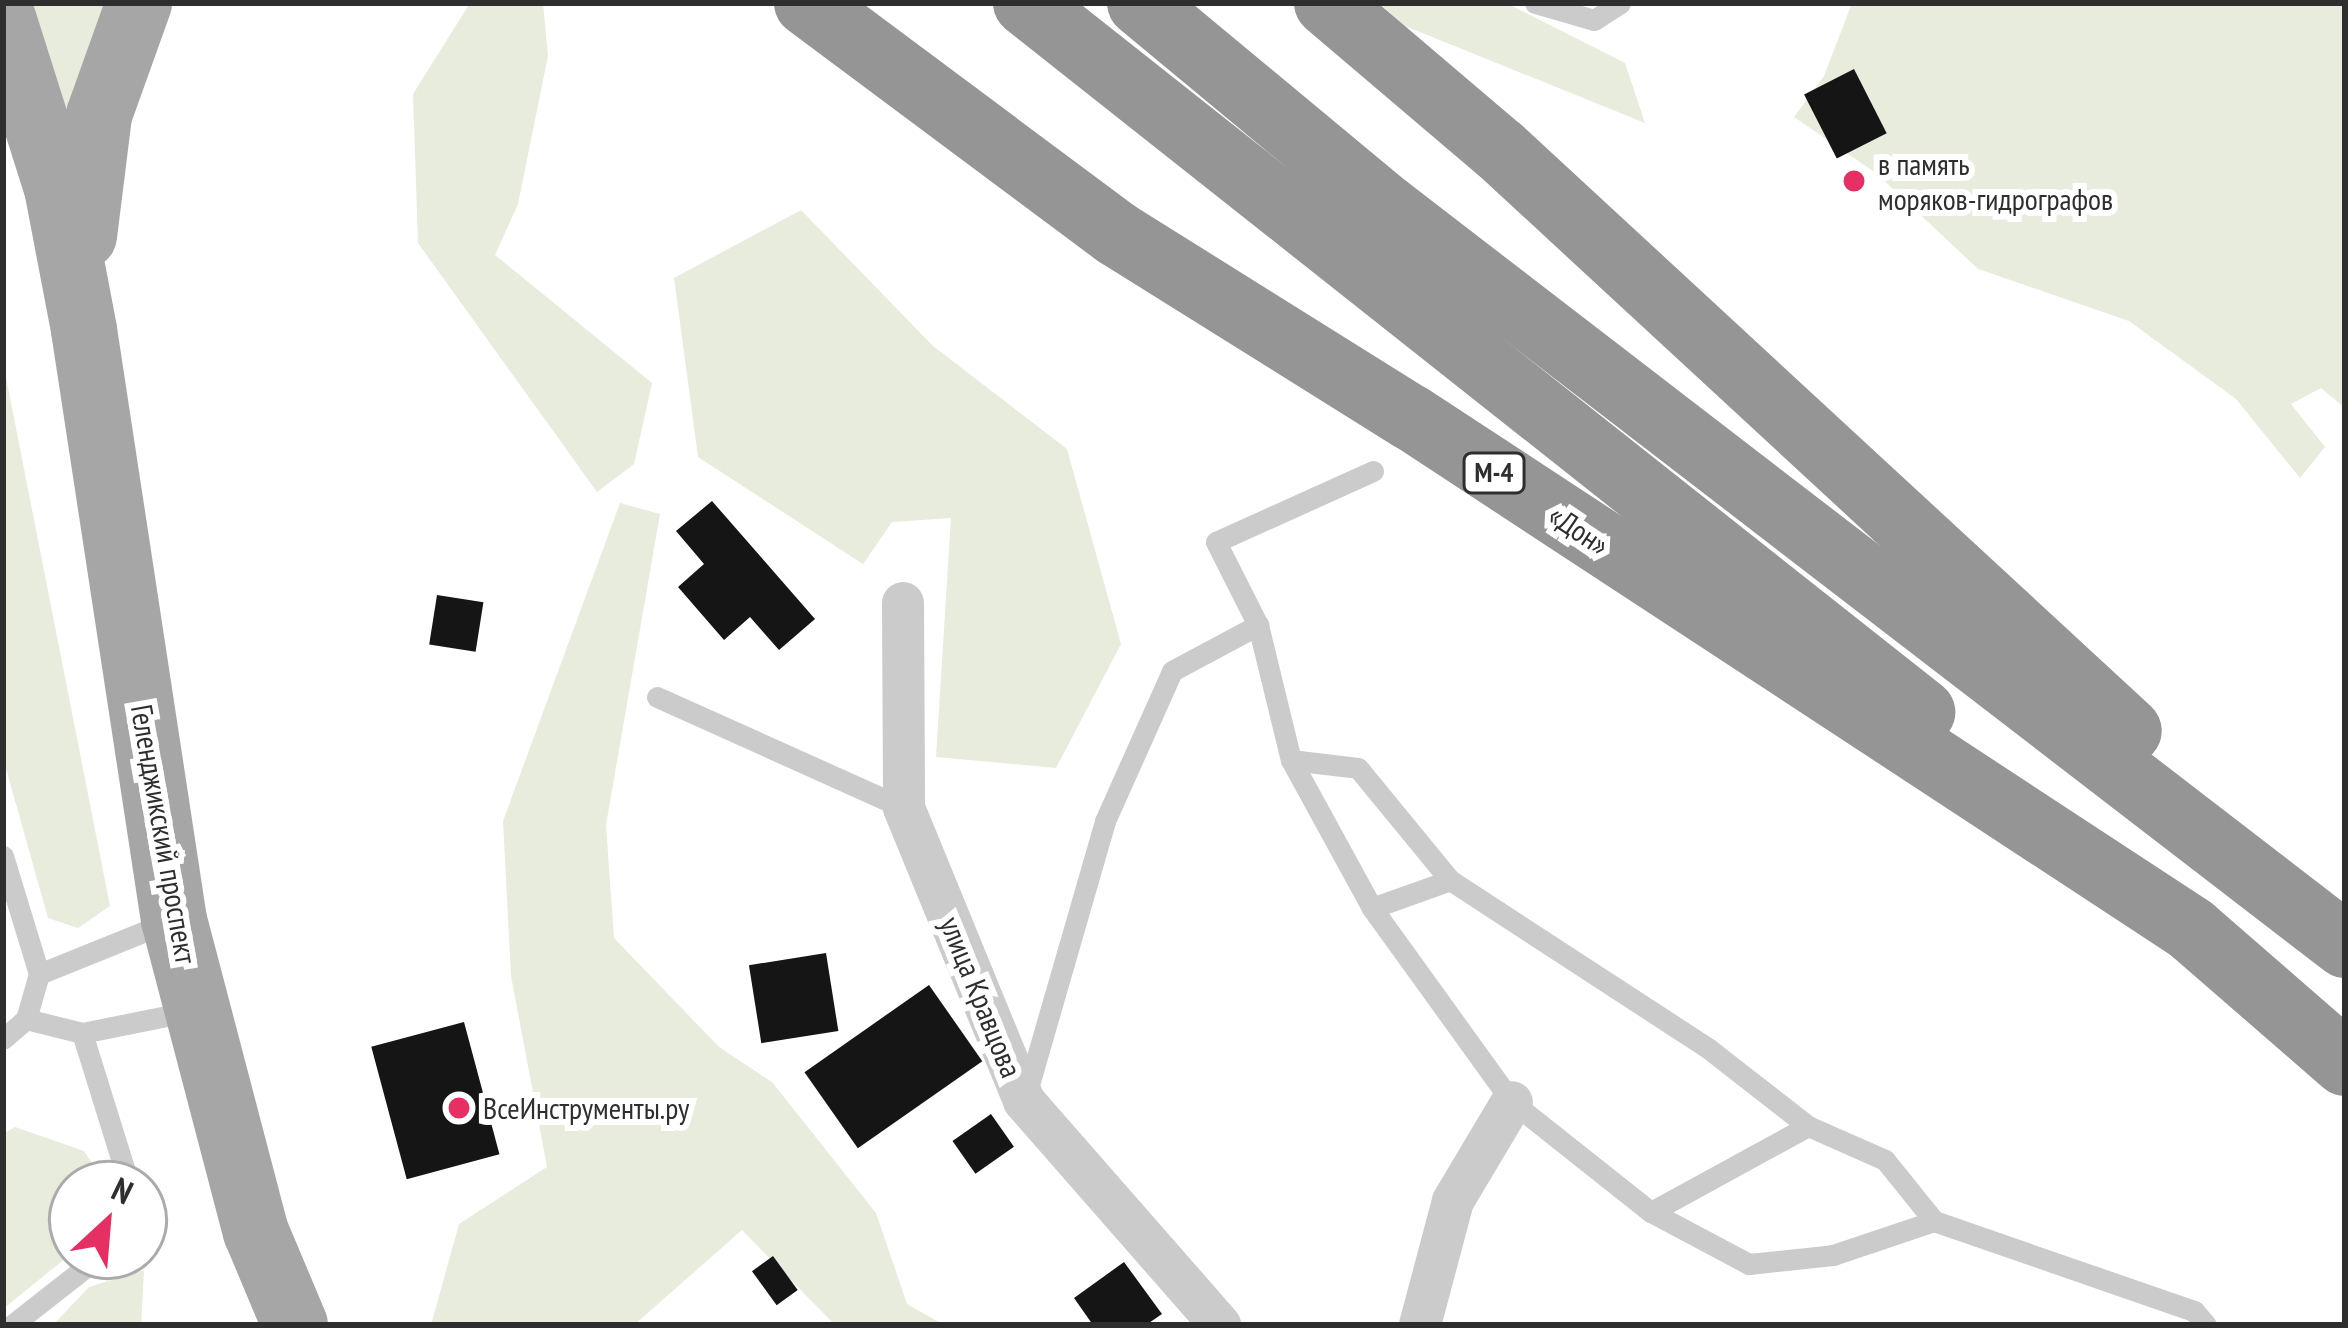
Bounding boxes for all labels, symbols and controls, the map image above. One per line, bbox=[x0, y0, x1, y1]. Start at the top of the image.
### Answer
place label: в память моряков-гидрографов bbox=[1878, 146, 2113, 216]
marker: в память моряков-гидрографов bbox=[1841, 168, 1867, 194]
road number: М-4 bbox=[1461, 452, 1527, 494]
street label: «Дон» bbox=[1542, 497, 1616, 563]
street label: Геленджикский проспект bbox=[123, 702, 205, 966]
street label: улица Кравцова bbox=[932, 911, 1030, 1083]
place label: ВсеИнструменты.ру bbox=[483, 1090, 689, 1126]
marker: ВсеИнструменты.ру bbox=[446, 1095, 472, 1121]
north arrow bbox=[48, 1160, 168, 1280]
text: N bbox=[105, 1167, 140, 1213]

